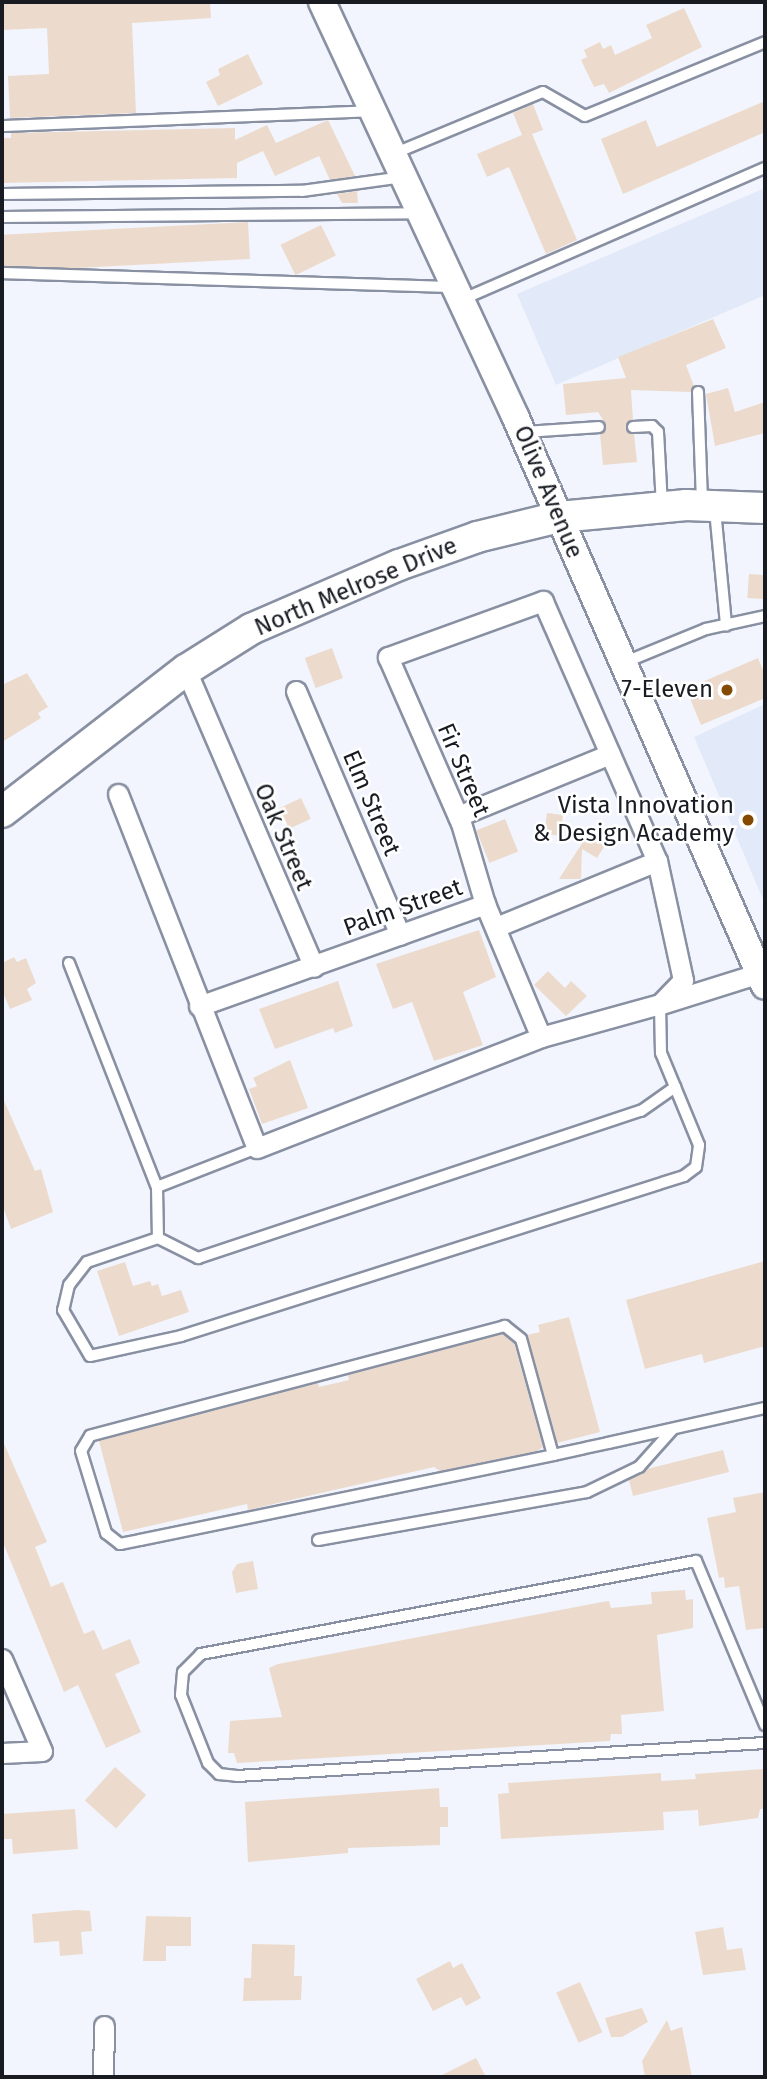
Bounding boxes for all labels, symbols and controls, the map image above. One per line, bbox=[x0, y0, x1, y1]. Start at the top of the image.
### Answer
street label: Olive Avenue bbox=[507, 421, 589, 563]
street label: North Melrose Drive bbox=[250, 531, 462, 643]
place label: 7-Eleven bbox=[621, 676, 713, 704]
marker: 7-Eleven bbox=[719, 682, 735, 698]
street label: Fir Street bbox=[431, 719, 495, 821]
street label: Elm Street bbox=[336, 746, 406, 860]
street label: Oak Street bbox=[248, 779, 318, 895]
place label: Vista Innovation & Design Academy bbox=[533, 792, 734, 848]
marker: Vista Innovation & Design Academy bbox=[740, 812, 756, 828]
street label: Palm Street bbox=[340, 873, 466, 943]

